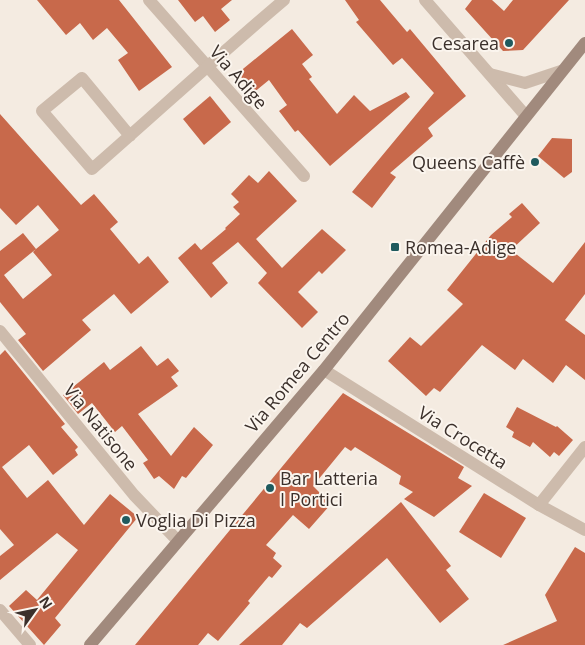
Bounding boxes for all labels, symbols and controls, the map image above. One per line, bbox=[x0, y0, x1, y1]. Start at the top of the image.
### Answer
place label: Cesarea bbox=[432, 31, 499, 55]
marker: Cesarea bbox=[503, 37, 515, 49]
street label: Via Adige bbox=[205, 40, 273, 114]
place label: Queens Caffè bbox=[412, 150, 525, 174]
marker: Queens Caffè bbox=[529, 156, 541, 168]
place label: Romea-Adige bbox=[405, 235, 516, 259]
marker: Romea-Adige bbox=[389, 241, 401, 253]
street label: Via Romea Centro bbox=[239, 307, 355, 437]
street label: Via Natisone bbox=[59, 379, 143, 475]
street label: Via Crocetta bbox=[414, 400, 512, 474]
place label: Bar Latteria I Portici bbox=[280, 466, 378, 511]
marker: Bar Latteria I Portici bbox=[264, 482, 276, 494]
place label: Voglia Di Pizza bbox=[136, 508, 256, 532]
marker: Voglia Di Pizza bbox=[120, 514, 132, 526]
north arrow bbox=[10, 585, 60, 635]
text: N bbox=[35, 593, 57, 613]

